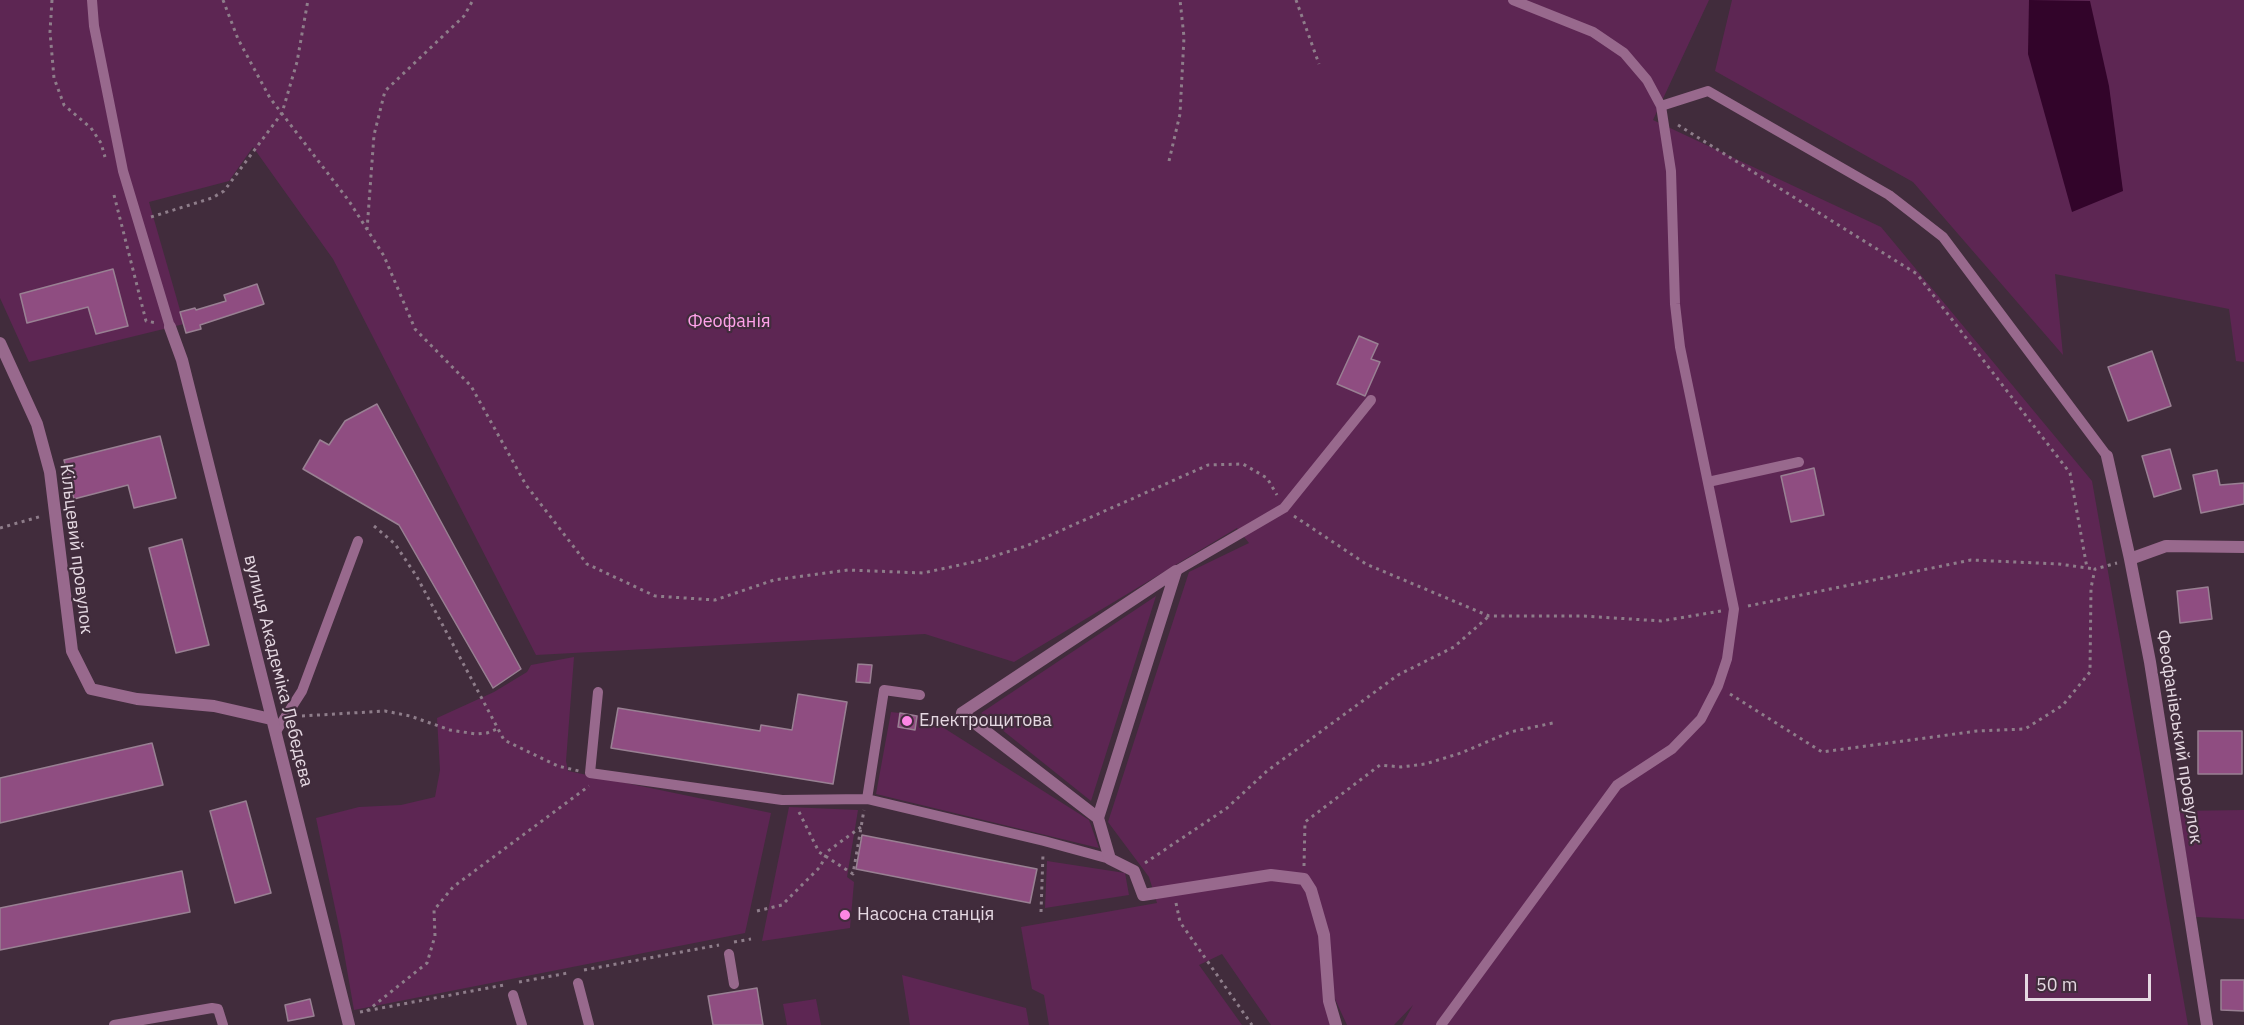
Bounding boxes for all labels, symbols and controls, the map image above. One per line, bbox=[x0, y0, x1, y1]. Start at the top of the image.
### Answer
park label: Феофанія bbox=[687, 311, 771, 333]
street label: Кільцевий провулок bbox=[55, 463, 97, 635]
street label: вулиця Академіка Лебедєва bbox=[239, 553, 317, 789]
street label: Феофанівський провулок bbox=[2151, 628, 2207, 846]
place label: Електрощитова bbox=[919, 710, 1052, 732]
marker: Електрощитова bbox=[900, 714, 914, 728]
place label: Насосна станція bbox=[857, 904, 994, 926]
marker: Насосна станція bbox=[838, 908, 852, 922]
scale bar bbox=[2028, 962, 2154, 1000]
text: 50 m bbox=[2036, 973, 2078, 996]

